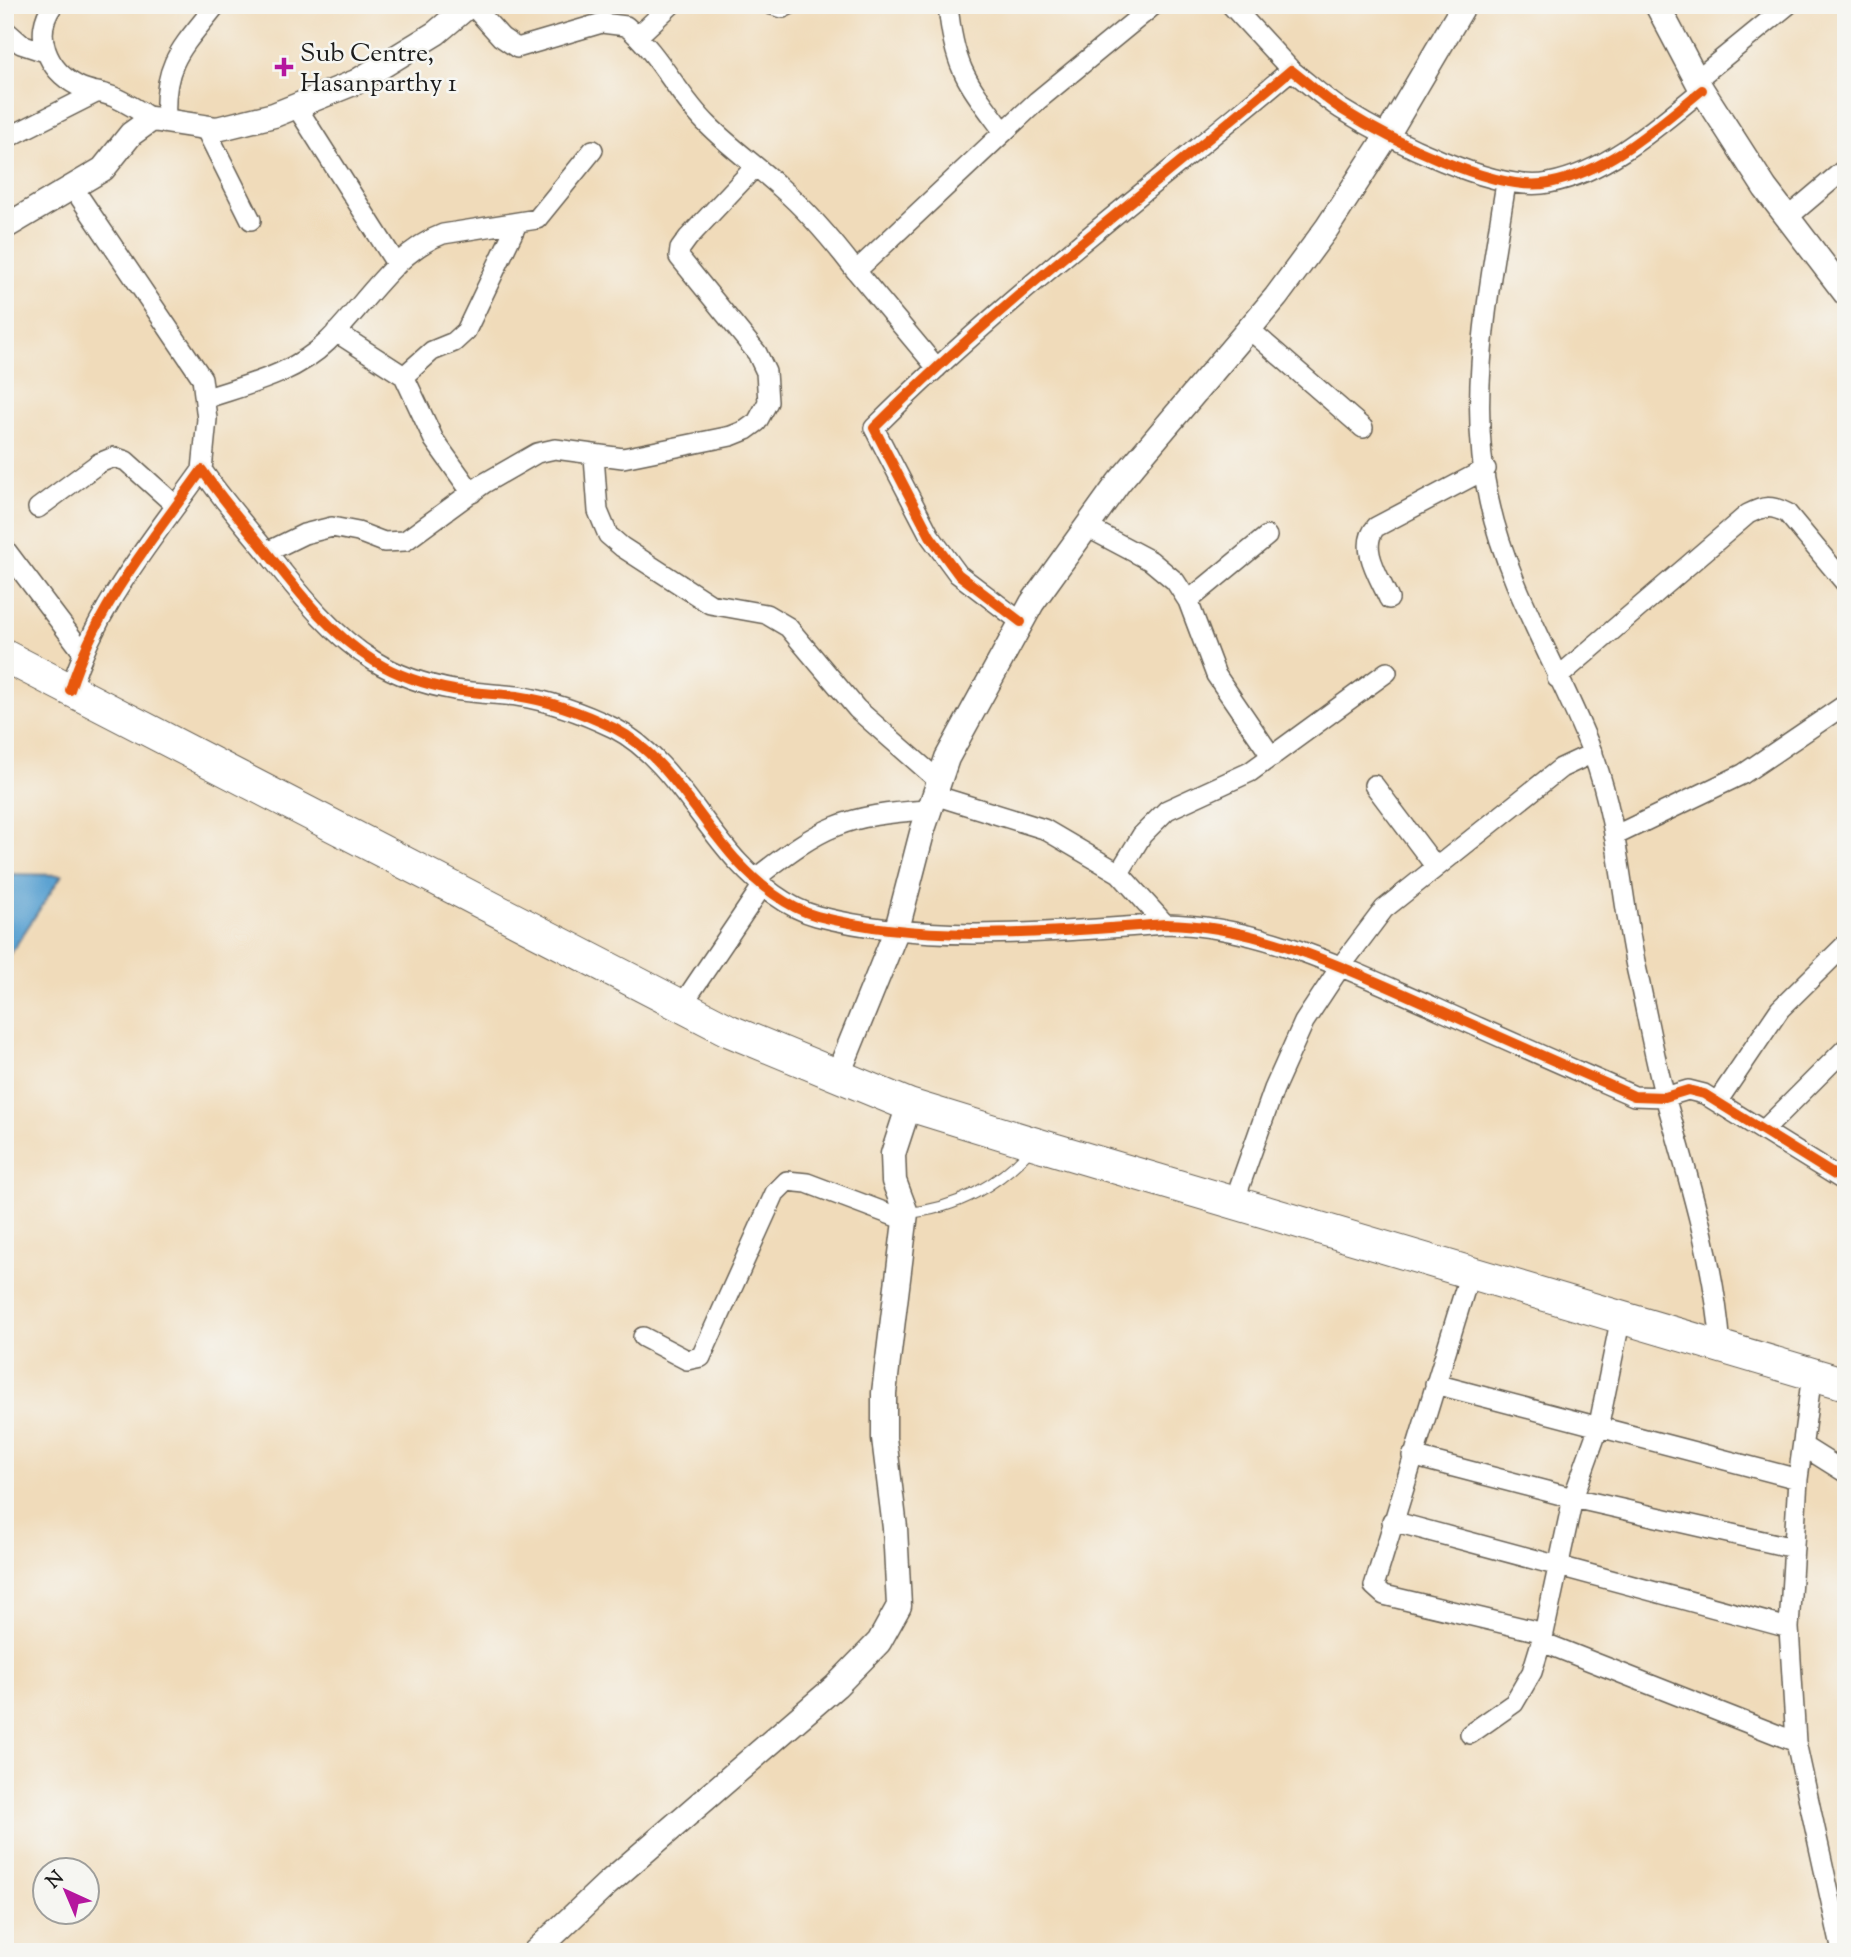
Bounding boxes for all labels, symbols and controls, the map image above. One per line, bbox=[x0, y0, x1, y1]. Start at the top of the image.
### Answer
place label: Sub Centre, Hasanparthy 1 bbox=[300, 36, 457, 103]
marker: Sub Centre, Hasanparthy 1 bbox=[274, 57, 294, 77]
north arrow bbox=[32, 1856, 102, 1926]
text: N bbox=[41, 1866, 71, 1896]

